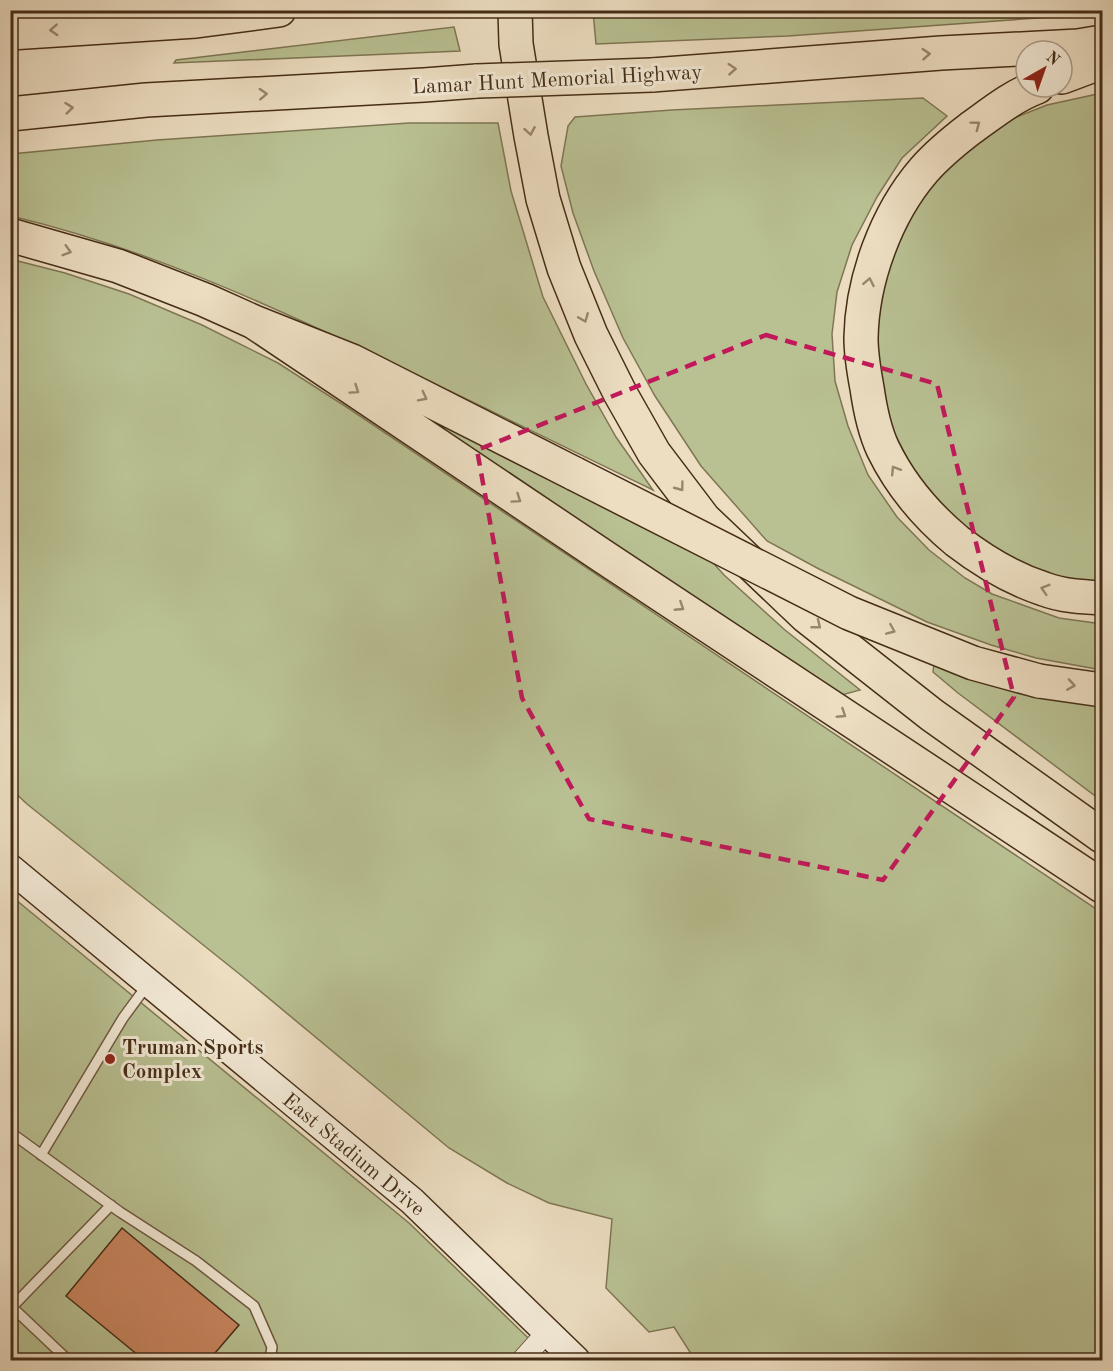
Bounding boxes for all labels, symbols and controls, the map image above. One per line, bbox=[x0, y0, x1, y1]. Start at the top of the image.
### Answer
one-way arrow bbox=[49, 23, 58, 36]
north arrow bbox=[1014, 39, 1074, 99]
one-way arrow bbox=[922, 48, 931, 61]
text: N bbox=[1043, 49, 1063, 70]
street label: Lamar Hunt Memorial Highway bbox=[411, 62, 703, 99]
one-way arrow bbox=[727, 63, 736, 76]
one-way arrow bbox=[259, 87, 268, 100]
one-way arrow bbox=[64, 102, 73, 115]
one-way arrow bbox=[969, 121, 980, 132]
one-way arrow bbox=[524, 126, 536, 136]
one-way arrow bbox=[61, 244, 72, 256]
one-way arrow bbox=[862, 277, 875, 287]
one-way arrow bbox=[577, 311, 589, 322]
one-way arrow bbox=[349, 383, 360, 394]
one-way arrow bbox=[417, 390, 427, 401]
one-way arrow bbox=[891, 466, 903, 476]
one-way arrow bbox=[672, 480, 683, 491]
one-way arrow bbox=[511, 492, 522, 503]
one-way arrow bbox=[1040, 584, 1051, 596]
one-way arrow bbox=[673, 600, 684, 611]
one-way arrow bbox=[810, 617, 821, 628]
one-way arrow bbox=[884, 623, 895, 635]
one-way arrow bbox=[1066, 679, 1075, 691]
one-way arrow bbox=[836, 707, 847, 718]
place label: Truman Sports Complex bbox=[122, 1038, 264, 1083]
marker: Truman Sports Complex bbox=[103, 1052, 117, 1066]
street label: East Stadium Drive bbox=[278, 1090, 428, 1221]

